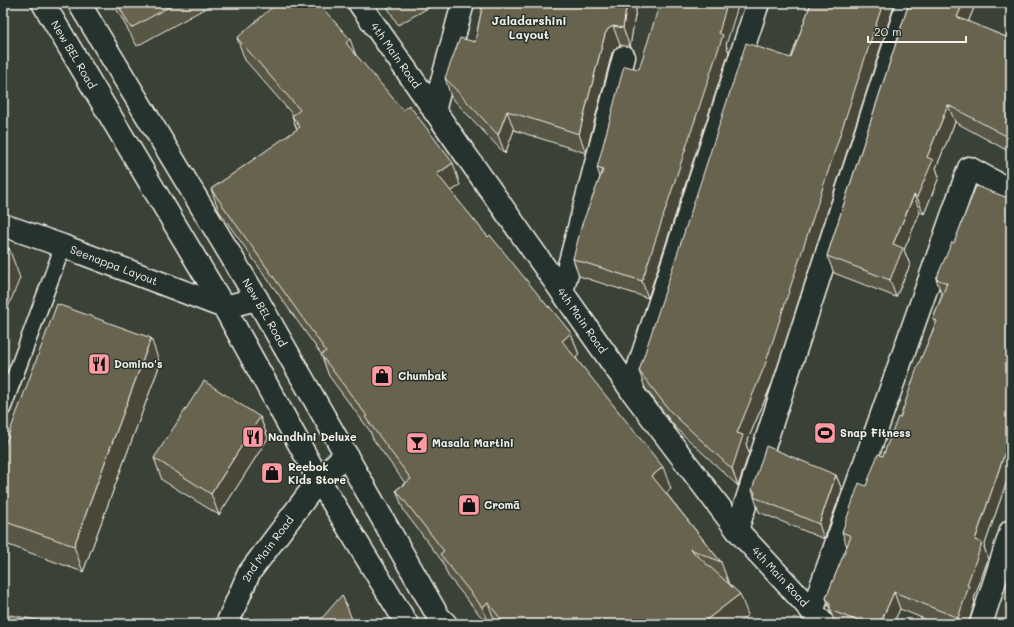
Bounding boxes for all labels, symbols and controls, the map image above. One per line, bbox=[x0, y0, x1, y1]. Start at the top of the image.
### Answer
district label: Jaladarshini Layout bbox=[491, 12, 567, 42]
street label: New BEL Road bbox=[48, 17, 100, 91]
scale bar bbox=[868, 18, 966, 44]
street label: 4th Main Road bbox=[368, 19, 425, 91]
text: 20 m bbox=[874, 23, 902, 39]
street label: Seenappa Layout bbox=[68, 241, 160, 288]
street label: New BEL Road bbox=[239, 275, 291, 349]
street label: 4th Main Road bbox=[554, 284, 611, 356]
restaurant icon: Domino's bbox=[86, 351, 112, 377]
place label: Domino's bbox=[114, 356, 163, 371]
shop icon: Chumbak bbox=[369, 363, 395, 389]
place label: Chumbak bbox=[398, 368, 447, 383]
sports icon: Snap Fitness bbox=[812, 420, 838, 446]
restaurant icon: Nandhini Deluxe bbox=[240, 424, 266, 450]
place label: Snap Fitness bbox=[840, 425, 911, 440]
place label: Nandhini Deluxe bbox=[268, 429, 357, 444]
bar icon: Masala Martini bbox=[404, 430, 430, 456]
place label: Masala Martini bbox=[432, 435, 514, 450]
place label: Reebok Kids Store bbox=[288, 459, 347, 487]
shop icon: Reebok Kids Store bbox=[259, 460, 285, 486]
shop icon: Cromā bbox=[456, 492, 482, 518]
place label: Cromā bbox=[484, 497, 520, 512]
street label: 2nd Main Road bbox=[238, 512, 297, 584]
street label: 4th Main Road bbox=[749, 543, 812, 610]

